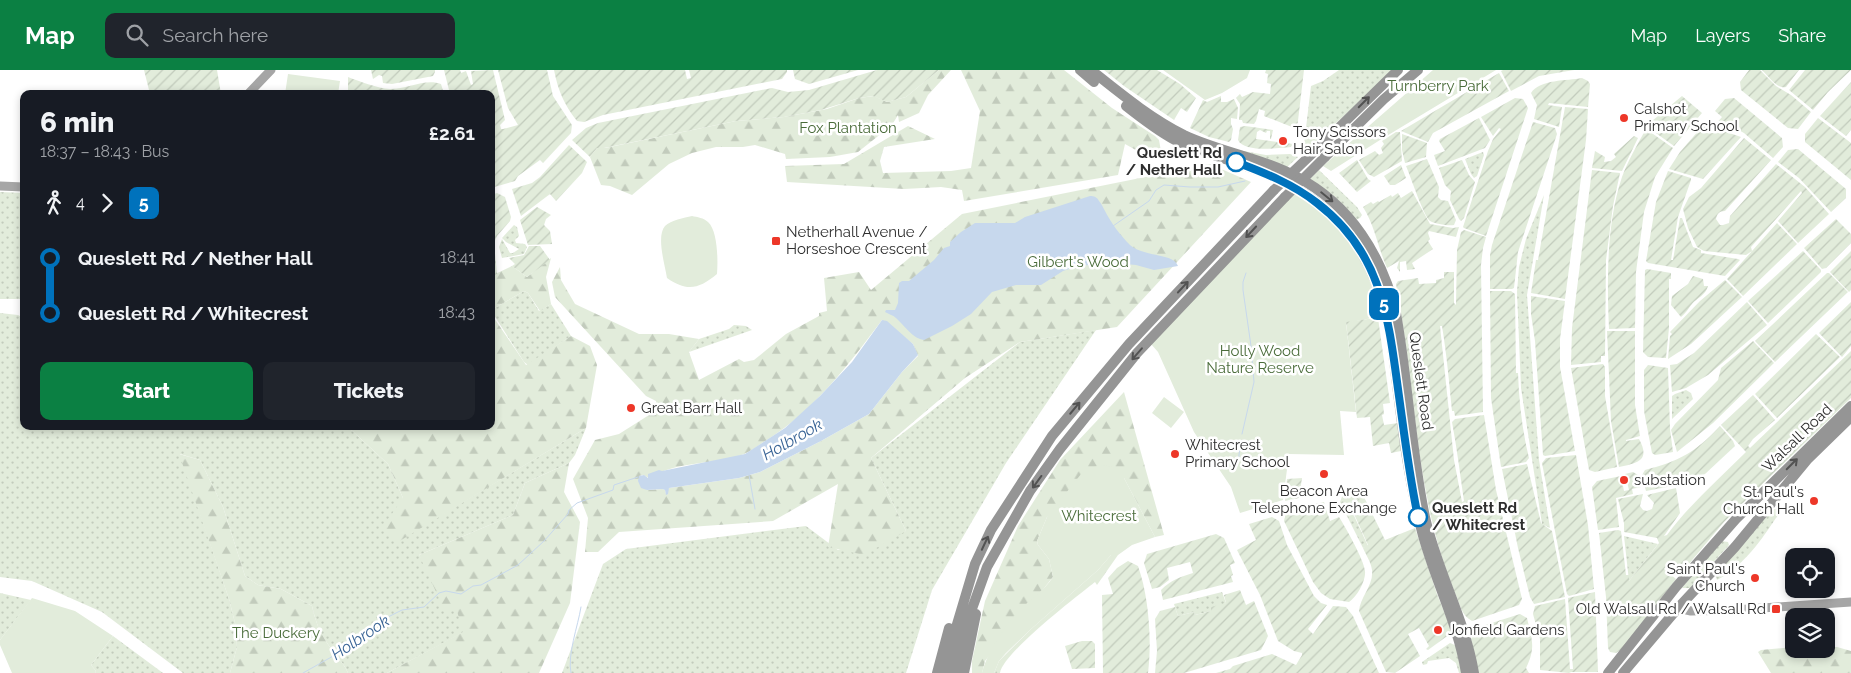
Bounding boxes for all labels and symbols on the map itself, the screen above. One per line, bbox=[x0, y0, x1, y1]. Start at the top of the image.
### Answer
park label: Turnberry Park bbox=[1387, 77, 1489, 95]
one-way arrow bbox=[1358, 96, 1370, 108]
place label: Calshot Primary School bbox=[1634, 100, 1740, 135]
marker: Calshot Primary School bbox=[1618, 112, 1630, 124]
park label: Fox Plantation bbox=[799, 119, 897, 137]
place label: Tony Scissors Hair Salon bbox=[1293, 123, 1386, 158]
marker: Tony Scissors Hair Salon bbox=[1277, 135, 1289, 147]
place label: Queslett Rd / Nether Hall bbox=[1126, 144, 1222, 179]
marker: Queslett Rd / Nether Hall bbox=[1226, 152, 1246, 172]
one-way arrow bbox=[1320, 192, 1333, 203]
place label: Netherhall Avenue / Horseshoe Crescent bbox=[786, 223, 928, 258]
one-way arrow bbox=[1245, 226, 1257, 239]
marker: Netherhall Avenue / Horseshoe Crescent bbox=[770, 235, 782, 247]
park label: Gilbert's Wood bbox=[1027, 253, 1129, 271]
one-way arrow bbox=[1177, 280, 1189, 293]
line badge: 5 bbox=[1368, 288, 1400, 320]
street label: Queslett Road bbox=[1405, 331, 1437, 431]
park label: Holly Wood Nature Reserve bbox=[1206, 342, 1314, 377]
one-way arrow bbox=[1131, 347, 1143, 360]
place label: Great Barr Hall bbox=[641, 399, 743, 417]
street label: Walsall Road bbox=[1758, 400, 1836, 476]
marker: Great Barr Hall bbox=[625, 402, 637, 414]
one-way arrow bbox=[1069, 402, 1081, 415]
water label: Holbrook bbox=[759, 414, 826, 464]
place label: Whitecrest Primary School bbox=[1185, 436, 1291, 471]
marker: Whitecrest Primary School bbox=[1169, 448, 1181, 460]
one-way arrow bbox=[1785, 458, 1798, 470]
marker: Beacon Area Telephone Exchange bbox=[1318, 468, 1330, 480]
place label: substation bbox=[1634, 471, 1706, 489]
one-way arrow bbox=[1031, 474, 1042, 488]
marker: substation bbox=[1618, 474, 1630, 486]
place label: Beacon Area Telephone Exchange bbox=[1251, 482, 1397, 517]
place label: St. Paul's Church Hall bbox=[1723, 483, 1805, 518]
marker: St. Paul's Church Hall bbox=[1808, 495, 1820, 507]
place label: Queslett Rd / Whitecrest bbox=[1432, 499, 1525, 534]
park label: Whitecrest bbox=[1061, 507, 1137, 525]
marker: Queslett Rd / Whitecrest bbox=[1408, 507, 1428, 527]
one-way arrow bbox=[980, 536, 990, 551]
place label: Saint Paul's Church bbox=[1667, 560, 1745, 595]
marker: Saint Paul's Church bbox=[1749, 572, 1761, 584]
place label: Old Walsall Rd / Walsall Rd bbox=[1576, 600, 1766, 618]
marker: Old Walsall Rd / Walsall Rd bbox=[1770, 603, 1782, 615]
water label: Holbrook bbox=[328, 611, 393, 664]
place label: Jonfield Gardens bbox=[1448, 621, 1564, 639]
park label: The Duckery bbox=[232, 624, 320, 642]
marker: Jonfield Gardens bbox=[1432, 624, 1444, 636]

